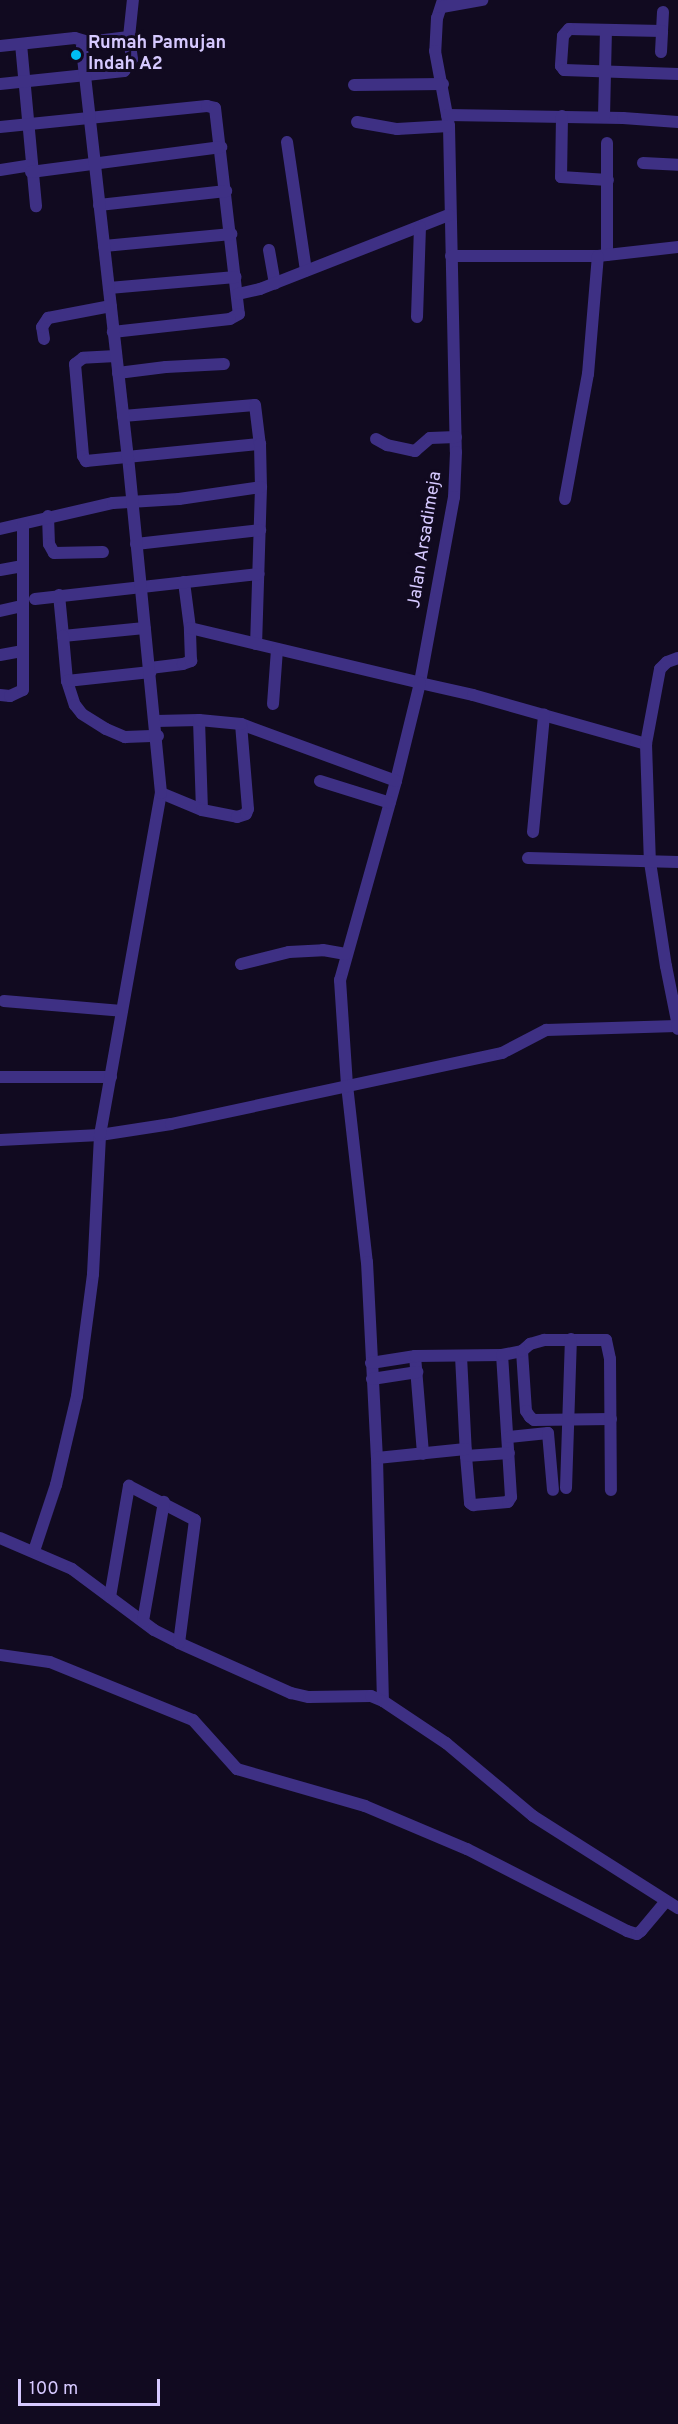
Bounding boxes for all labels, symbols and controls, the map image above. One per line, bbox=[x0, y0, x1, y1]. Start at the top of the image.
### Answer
place label: Rumah Pamujan Indah A2 bbox=[88, 34, 226, 76]
marker: Rumah Pamujan Indah A2 bbox=[69, 48, 83, 62]
street label: Jalan Arsadimeja bbox=[404, 470, 448, 610]
scale bar bbox=[21, 2367, 164, 2405]
text: 100 m bbox=[29, 2378, 78, 2401]

